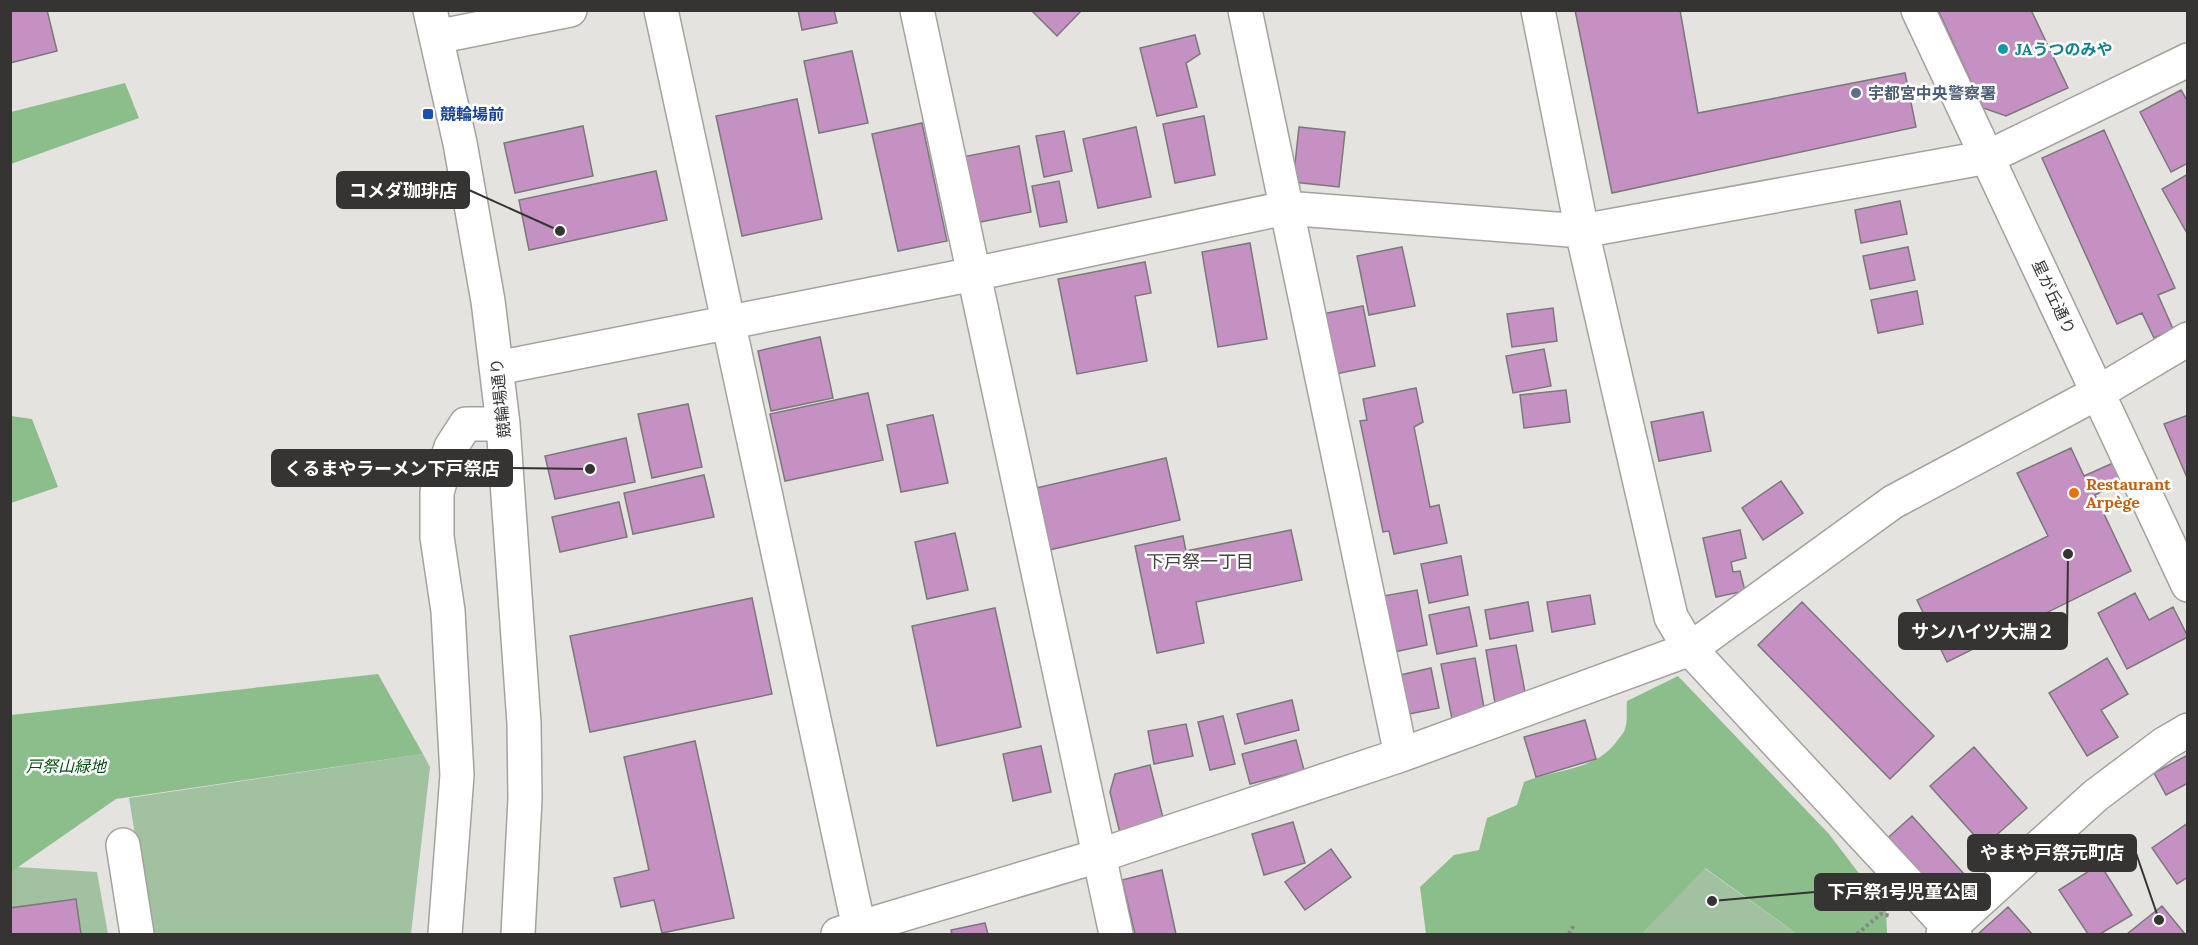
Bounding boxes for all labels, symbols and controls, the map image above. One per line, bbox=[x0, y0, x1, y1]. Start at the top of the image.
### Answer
place label: JAうつのみや bbox=[2015, 39, 2112, 59]
marker: JAうつのみや bbox=[1996, 42, 2010, 56]
place label: 宇都宮中央警察署 bbox=[1868, 83, 1996, 103]
marker: 宇都宮中央警察署 bbox=[1849, 86, 1863, 100]
place label: 競輪場前 bbox=[440, 104, 504, 124]
marker: 競輪場前 bbox=[421, 107, 435, 121]
callout: コメダ珈琲店 bbox=[337, 172, 469, 208]
text: コメダ珈琲店 bbox=[349, 179, 457, 202]
street label: 星が丘通り bbox=[2028, 257, 2080, 337]
street label: 競輪場通り bbox=[486, 357, 514, 439]
callout: くるまやラーメン下戸祭店 bbox=[272, 450, 512, 486]
text: くるまやラーメン下戸祭店 bbox=[285, 457, 499, 480]
place label: Restaurant Arpège bbox=[2086, 474, 2171, 512]
marker: Restaurant Arpège bbox=[2067, 486, 2081, 500]
district label: 下戸祭一丁目 bbox=[1146, 550, 1254, 573]
callout: サンハイツ大淵２ bbox=[1899, 613, 2067, 649]
text: サンハイツ大淵２ bbox=[1911, 620, 2055, 643]
park label: 戸祭山緑地 bbox=[26, 756, 108, 776]
callout: やまや戸祭元町店 bbox=[1968, 835, 2136, 871]
text: やまや戸祭元町店 bbox=[1980, 841, 2124, 864]
callout: 下戸祭1号児童公園 bbox=[1815, 874, 1990, 910]
text: 下戸祭1号児童公園 bbox=[1827, 880, 1979, 903]

